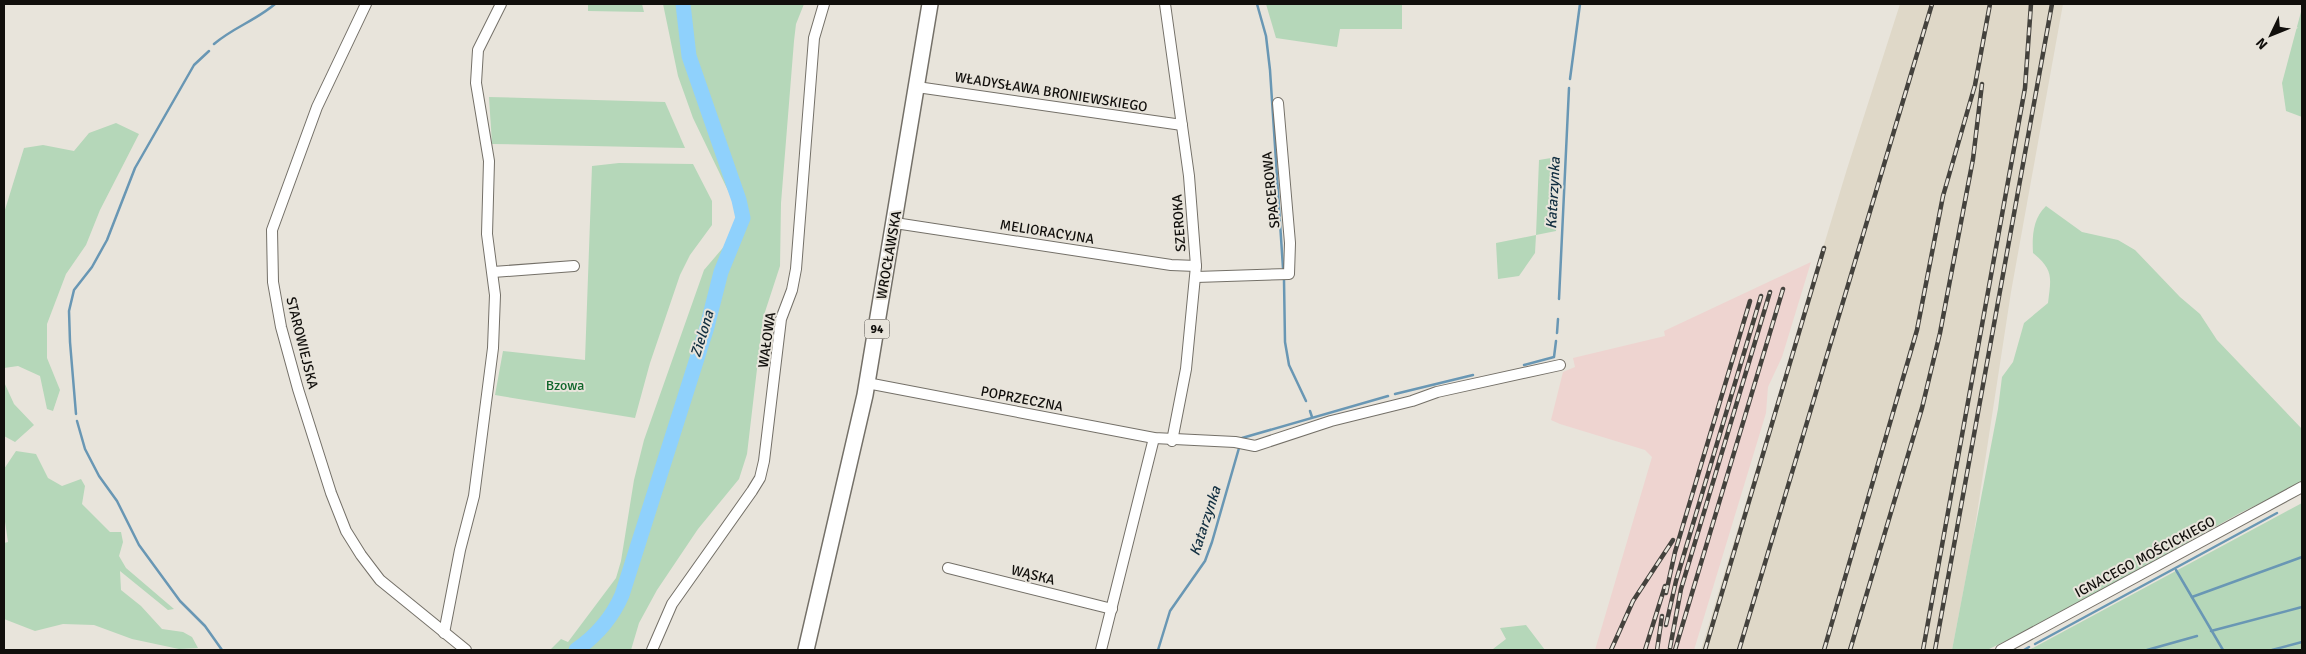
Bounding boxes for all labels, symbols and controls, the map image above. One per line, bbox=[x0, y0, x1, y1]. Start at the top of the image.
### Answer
north arrow bbox=[2246, 10, 2296, 60]
text: N bbox=[2252, 34, 2271, 53]
street label: WŁADYSŁAWA BRONIEWSKIEGO bbox=[953, 68, 1149, 116]
street label: SPACEROWA bbox=[1258, 150, 1283, 229]
water label: Katarzynka bbox=[1542, 156, 1564, 229]
street label: SZEROKA bbox=[1168, 193, 1189, 252]
street label: WROCŁAWSKA bbox=[873, 209, 905, 301]
street label: MELIORACYJNA bbox=[999, 216, 1096, 248]
street label: STAROWIEJSKA bbox=[282, 295, 322, 391]
water label: Zielona bbox=[686, 308, 718, 360]
street label: WAŁOWA bbox=[755, 310, 779, 369]
road number: 94 bbox=[864, 320, 890, 338]
park label: Bzowa bbox=[546, 377, 584, 394]
street label: POPRZECZNA bbox=[979, 383, 1065, 415]
water label: Katarzynka bbox=[1185, 484, 1225, 558]
street label: IGNACEGO MOŚCICKIEGO bbox=[2072, 513, 2218, 601]
street label: WĄSKA bbox=[1009, 561, 1057, 589]

